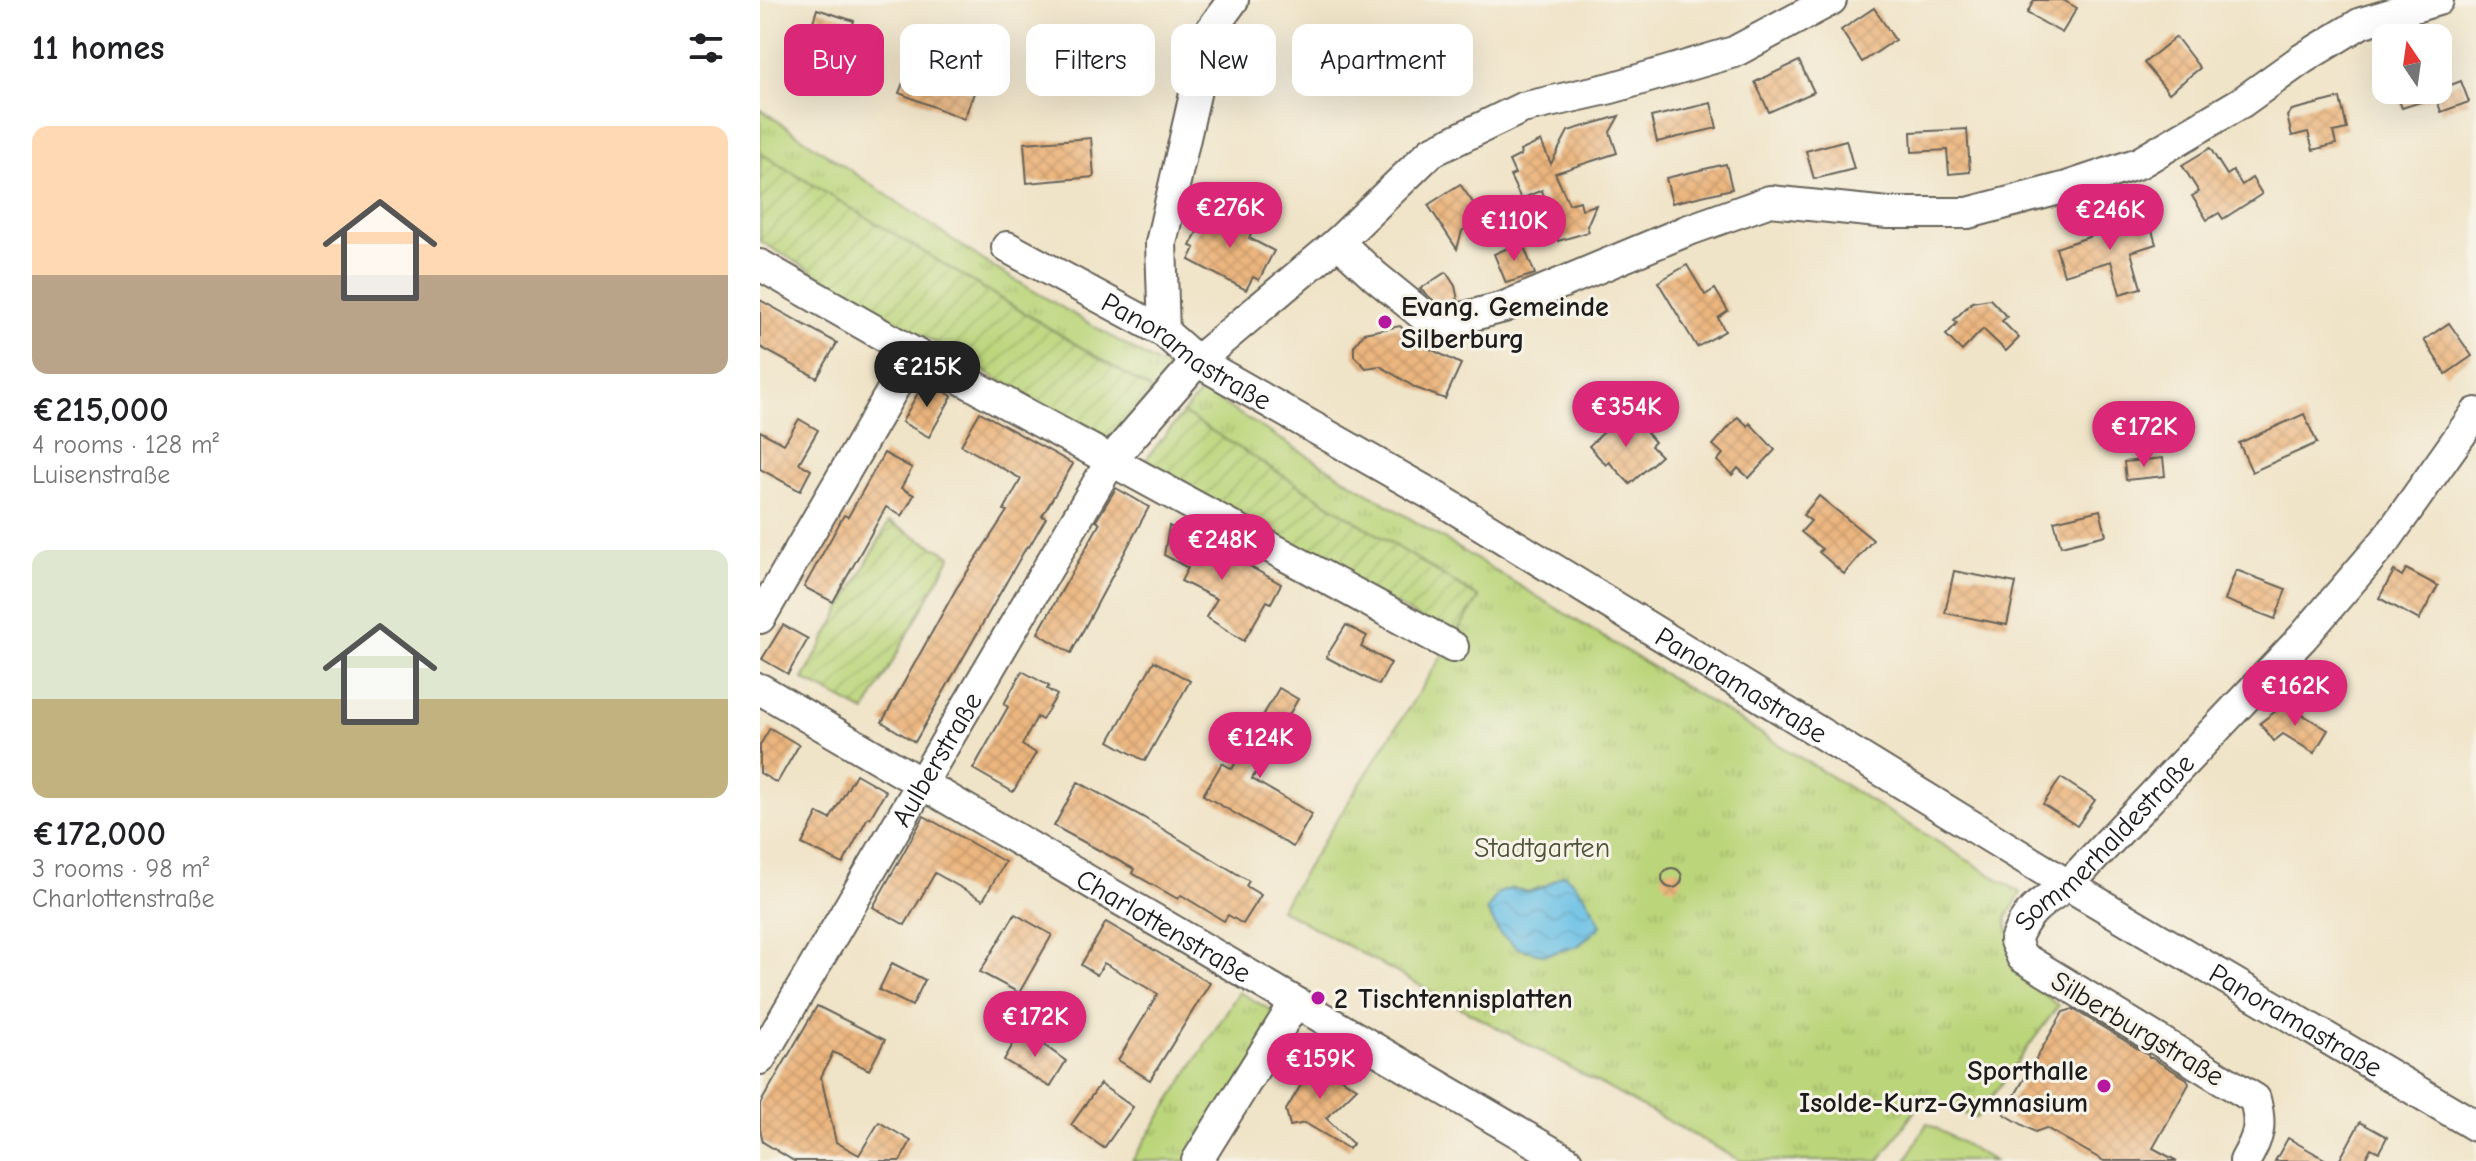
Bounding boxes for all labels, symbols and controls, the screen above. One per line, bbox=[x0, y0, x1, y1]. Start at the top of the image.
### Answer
chip: Buy bbox=[784, 24, 884, 96]
chip: Rent bbox=[900, 24, 1010, 96]
chip: Filters bbox=[1026, 24, 1155, 96]
chip: New bbox=[1171, 24, 1276, 96]
chip: Apartment bbox=[1292, 24, 1473, 96]
north arrow bbox=[2372, 24, 2452, 104]
map controls bbox=[2372, 24, 2452, 104]
icon: filters bbox=[684, 26, 728, 70]
text: 11 homes bbox=[32, 28, 165, 68]
icon: home bbox=[308, 178, 452, 322]
pin: €276K bbox=[1174, 182, 1286, 250]
pin: €246K bbox=[2054, 184, 2166, 252]
text: €276K bbox=[1195, 193, 1265, 223]
pin: €110K bbox=[1458, 195, 1570, 263]
text: €246K bbox=[2075, 195, 2145, 225]
text: €110K bbox=[1480, 206, 1548, 236]
street label: Panoramastraße bbox=[1096, 286, 1277, 417]
place label: Evang. Gemeinde Silberburg bbox=[1401, 291, 1609, 355]
marker: Evang. Gemeinde Silberburg bbox=[1376, 313, 1394, 331]
pin: €215K bbox=[871, 341, 983, 409]
text: €215K bbox=[892, 352, 962, 382]
pin: €354K bbox=[1570, 381, 1682, 449]
text: €215,000 bbox=[32, 390, 169, 430]
text: €354K bbox=[1590, 392, 1662, 422]
pin: €172K bbox=[2088, 401, 2200, 469]
text: €172K bbox=[2110, 412, 2178, 442]
text: 4 rooms · 128 m² bbox=[32, 430, 219, 460]
text: Luisenstraße bbox=[32, 460, 170, 490]
pin: €248K bbox=[1166, 514, 1278, 582]
text: €248K bbox=[1187, 525, 1257, 555]
icon: home bbox=[308, 602, 452, 746]
street label: Panoramastraße bbox=[1649, 621, 1833, 750]
pin: €162K bbox=[2239, 660, 2351, 728]
text: €162K bbox=[2260, 671, 2330, 701]
street label: Aulberstraße bbox=[885, 686, 989, 832]
pin: €124K bbox=[1204, 712, 1316, 780]
text: €124K bbox=[1226, 723, 1294, 753]
street label: Sommerhaldestraße bbox=[2008, 747, 2201, 937]
text: €172,000 bbox=[32, 814, 166, 854]
park label: Stadtgarten bbox=[1474, 832, 1610, 864]
text: 3 rooms · 98 m² bbox=[32, 854, 209, 884]
street label: Charlottenstraße bbox=[1070, 863, 1256, 990]
text: Charlottenstraße bbox=[32, 884, 215, 914]
street label: Panoramastraße bbox=[2203, 957, 2388, 1084]
street label: Silberburgstraße bbox=[2045, 965, 2230, 1093]
place label: 2 Tischtennisplatten bbox=[1334, 983, 1573, 1015]
marker: 2 Tischtennisplatten bbox=[1309, 989, 1327, 1007]
pin: €172K bbox=[979, 991, 1091, 1059]
text: €172K bbox=[1001, 1002, 1069, 1032]
pin: €159K bbox=[1264, 1033, 1376, 1101]
text: €159K bbox=[1285, 1044, 1355, 1074]
place label: Sporthalle Isolde-Kurz-Gymnasium bbox=[1799, 1055, 2088, 1119]
marker: Sporthalle Isolde-Kurz-Gymnasium bbox=[2095, 1077, 2113, 1095]

